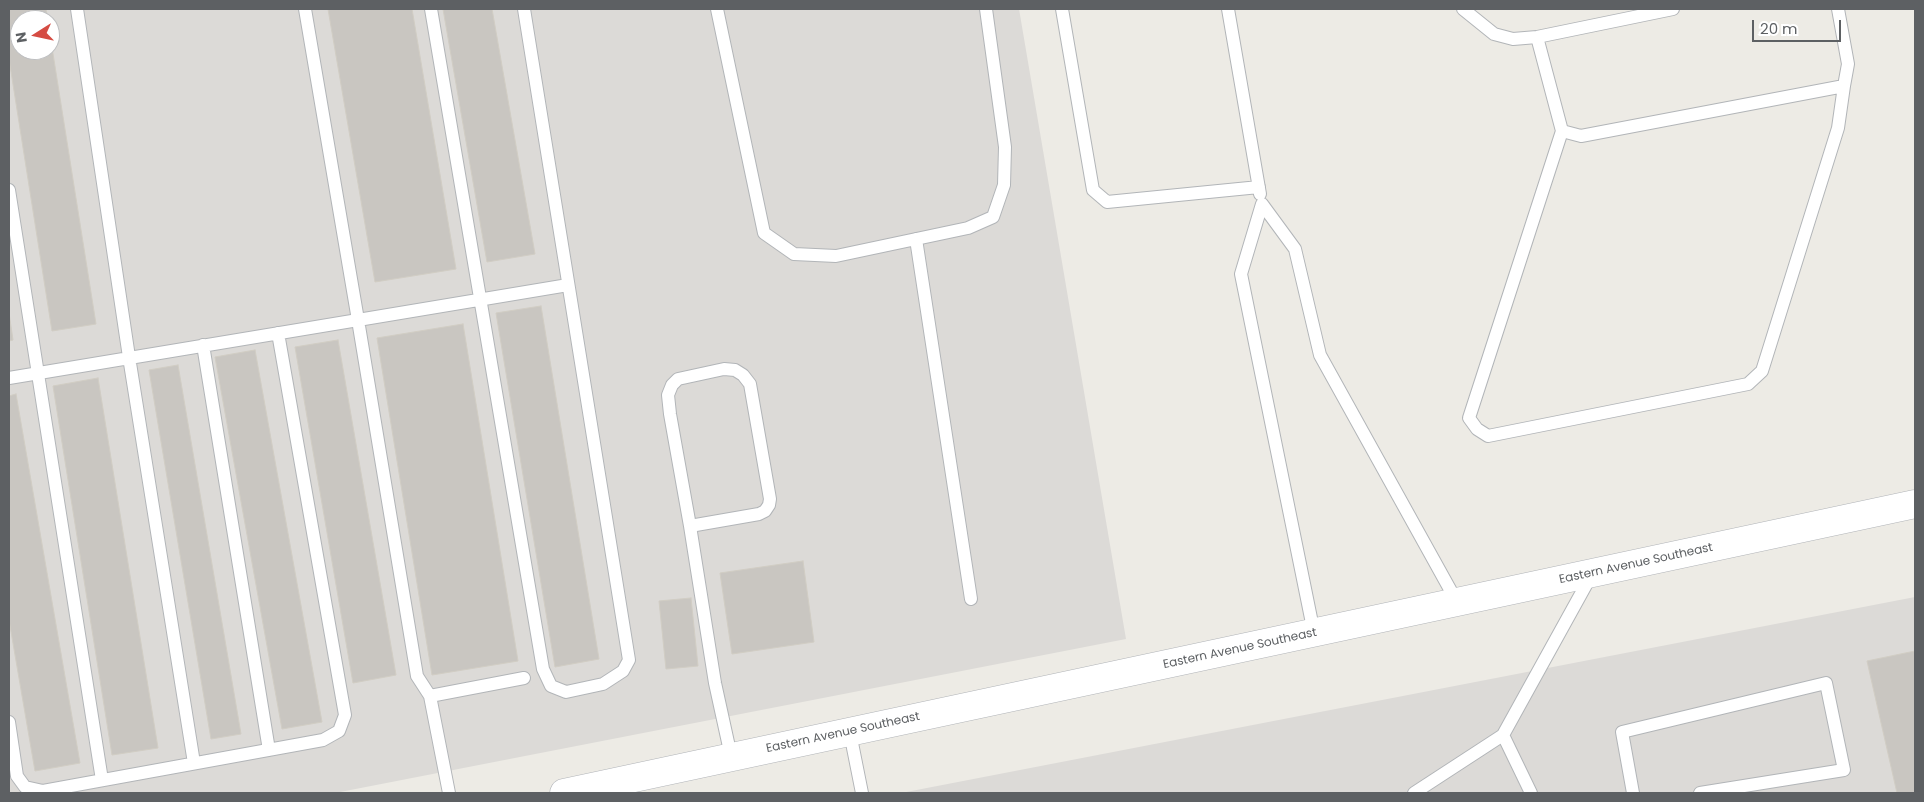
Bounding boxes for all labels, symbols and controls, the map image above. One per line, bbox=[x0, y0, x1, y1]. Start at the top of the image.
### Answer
north arrow bbox=[10, 10, 60, 60]
scale bar bbox=[1754, 10, 1843, 42]
text: 20 m bbox=[1760, 18, 1798, 39]
text: N bbox=[10, 31, 32, 44]
street label: Eastern Avenue Southeast bbox=[1558, 541, 1714, 587]
street label: Eastern Avenue Southeast bbox=[1162, 626, 1318, 672]
street label: Eastern Avenue Southeast bbox=[765, 710, 921, 756]

